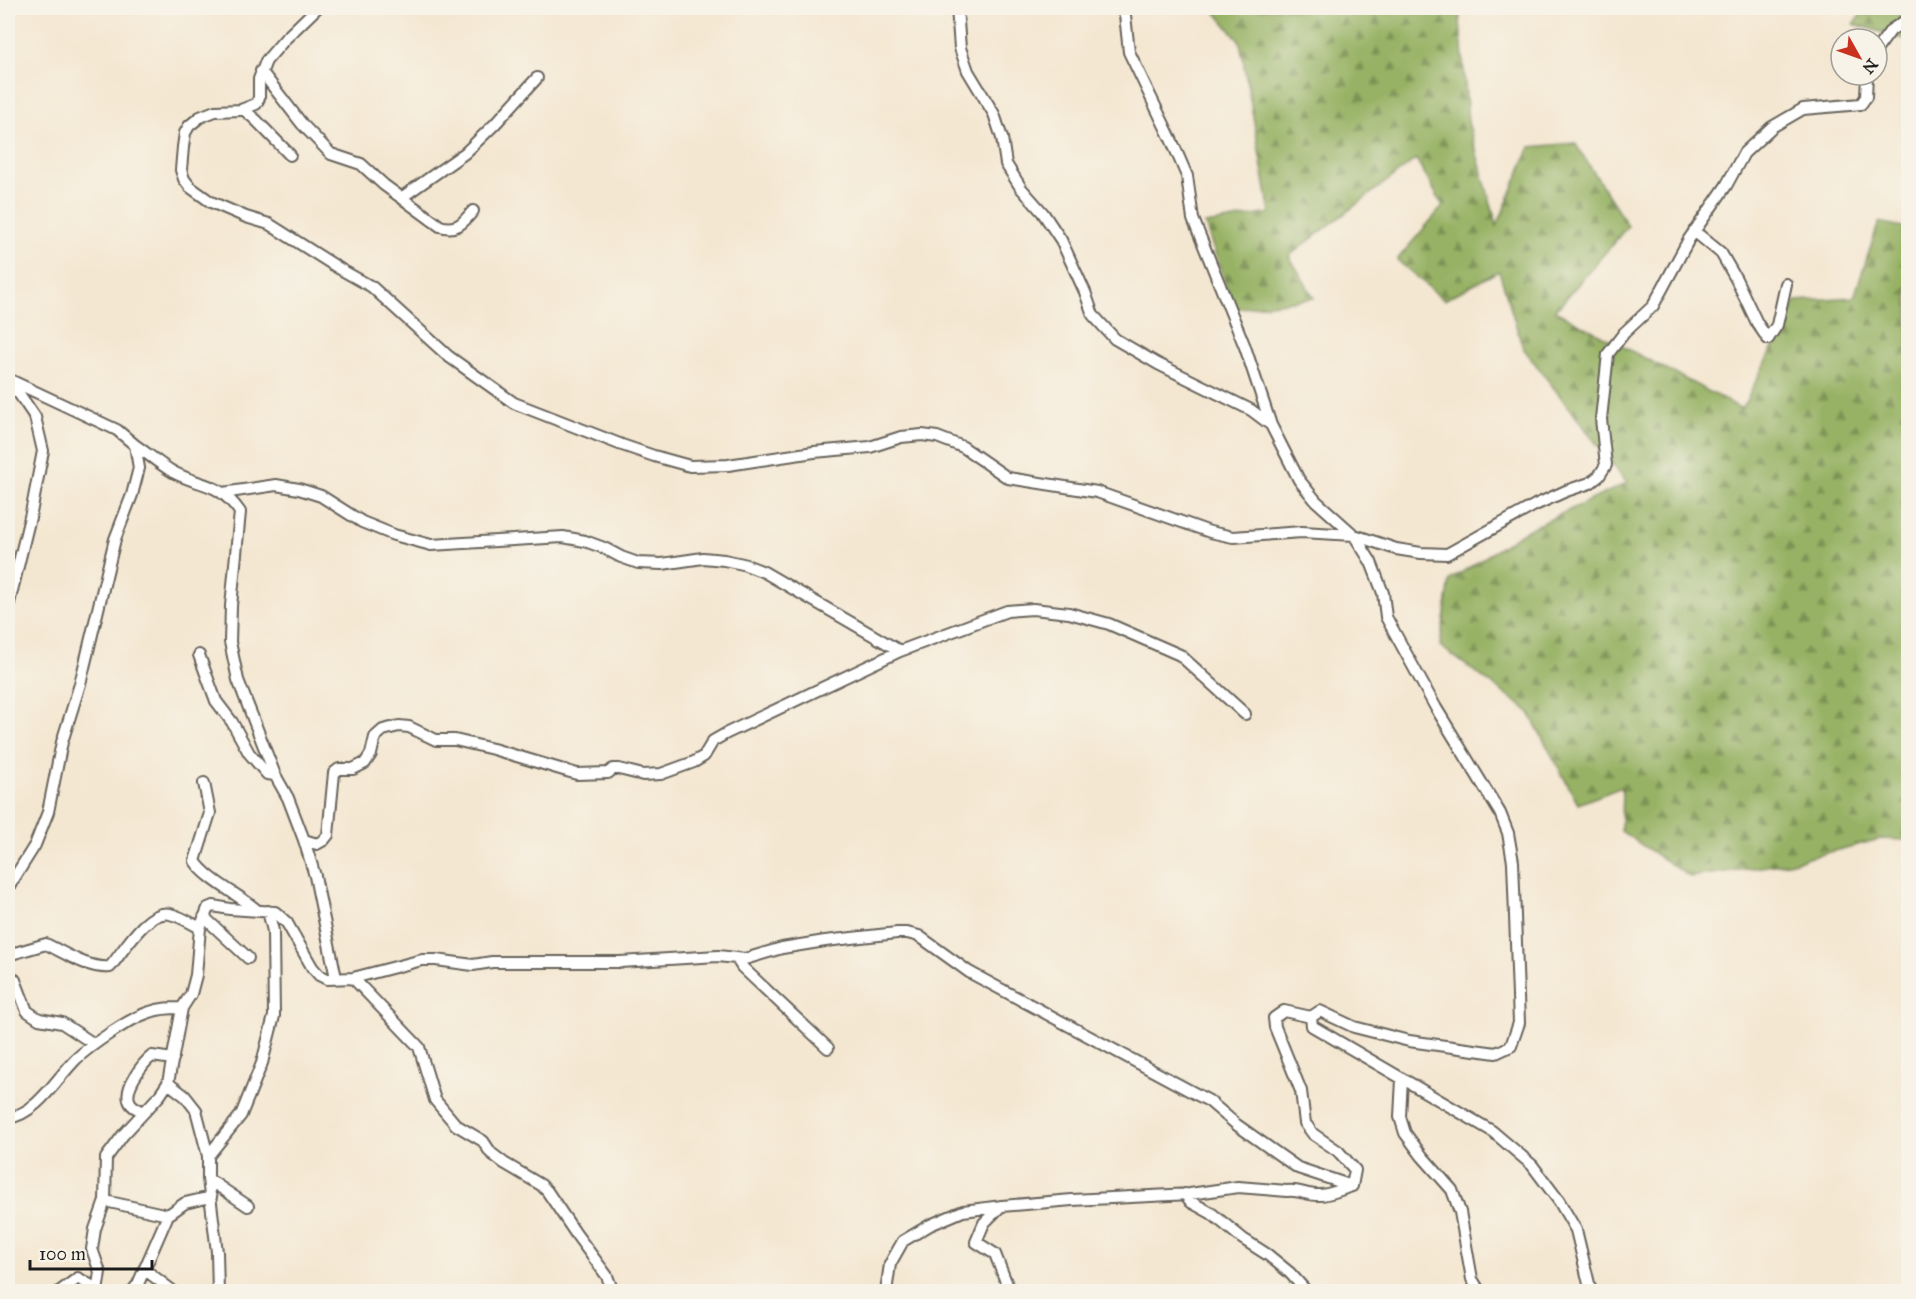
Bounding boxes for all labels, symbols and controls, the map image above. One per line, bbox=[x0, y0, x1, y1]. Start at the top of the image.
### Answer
north arrow bbox=[1829, 27, 1889, 87]
text: N bbox=[1858, 55, 1882, 78]
scale bar bbox=[30, 1233, 152, 1271]
text: 100 m bbox=[39, 1243, 86, 1265]

